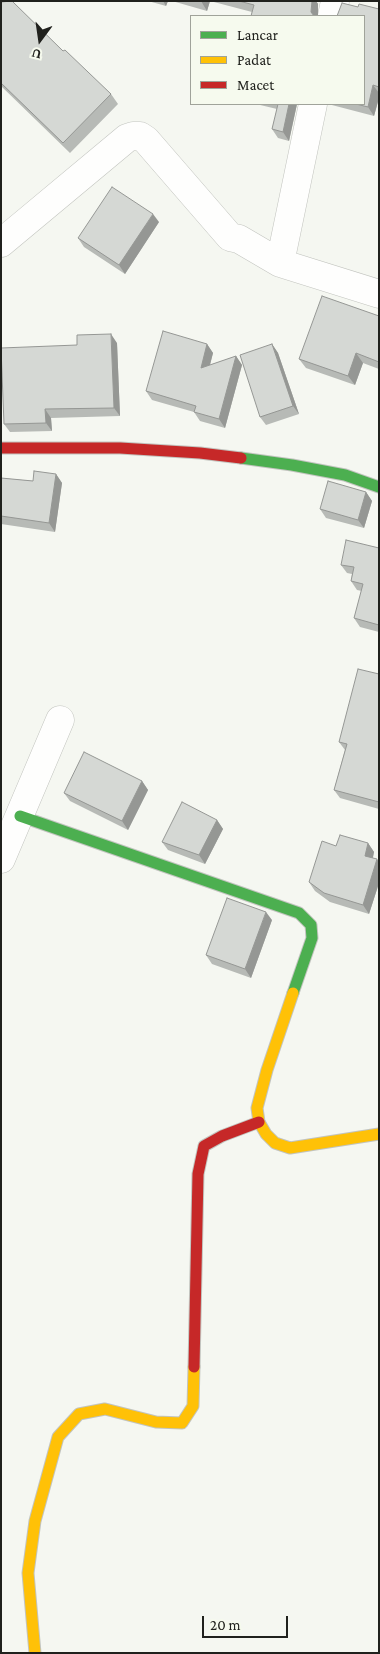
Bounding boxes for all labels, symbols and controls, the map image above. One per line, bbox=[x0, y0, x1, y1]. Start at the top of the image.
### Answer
north arrow bbox=[15, 15, 65, 65]
legend bbox=[190, 15, 365, 105]
text: Lancar bbox=[237, 27, 278, 43]
text: U bbox=[30, 46, 43, 63]
text: Padat bbox=[237, 52, 271, 68]
text: Macet bbox=[237, 77, 274, 93]
scale bar bbox=[205, 1606, 291, 1638]
text: 20 m bbox=[210, 1617, 241, 1633]

